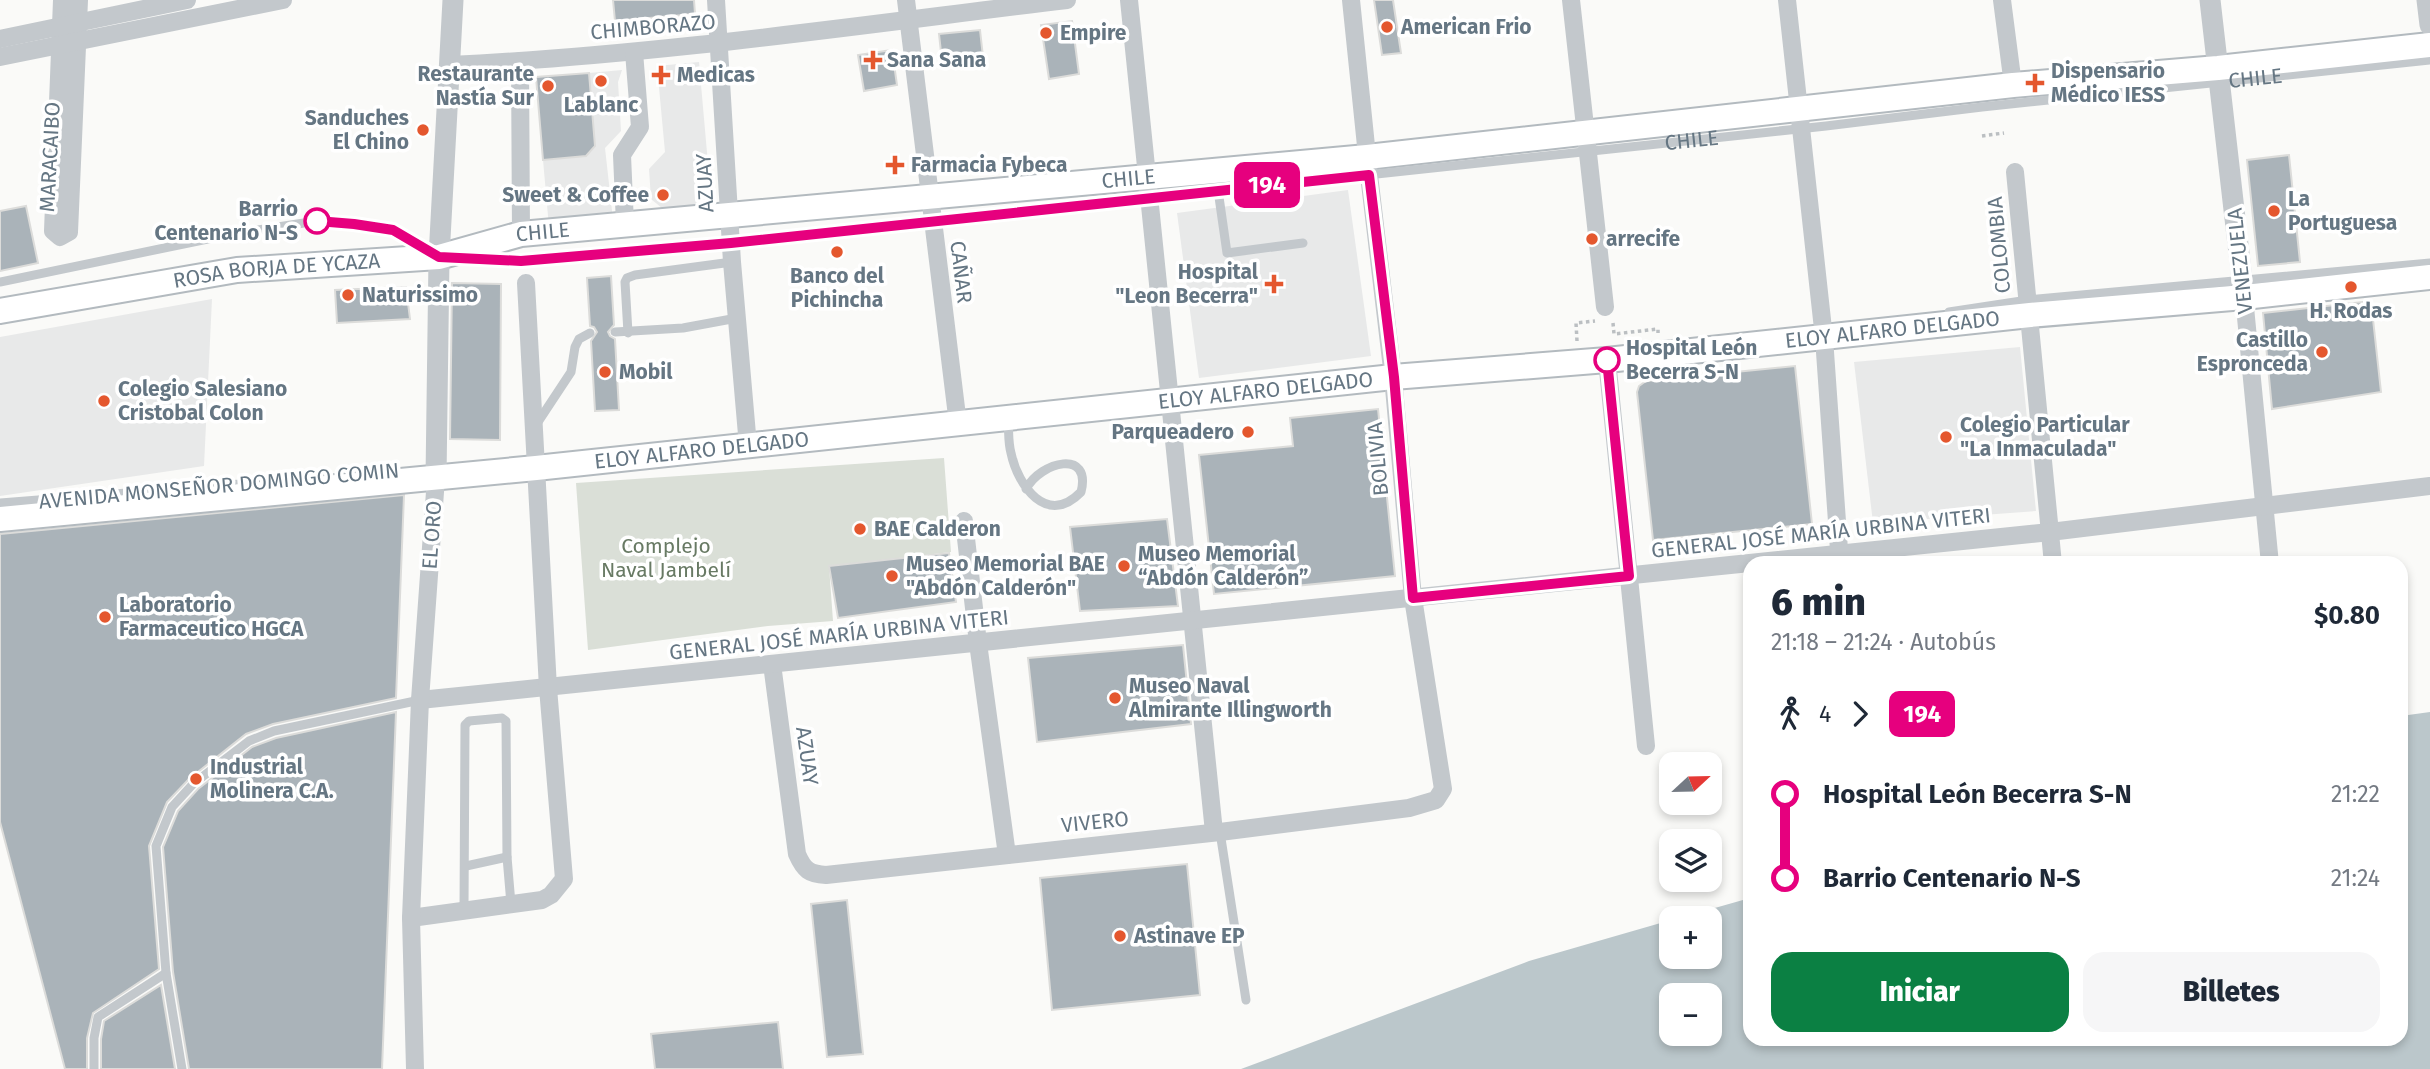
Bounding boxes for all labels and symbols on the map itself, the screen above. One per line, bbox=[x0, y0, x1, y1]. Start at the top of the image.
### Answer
street label: CHIMBORAZO bbox=[589, 9, 717, 45]
place label: American Frio bbox=[1400, 14, 1532, 40]
marker: American Frio bbox=[1379, 19, 1395, 35]
place label: Empire bbox=[1060, 20, 1127, 46]
marker: Empire bbox=[1038, 25, 1054, 41]
place label: Sana Sana bbox=[887, 47, 986, 73]
marker: Sana Sana bbox=[865, 52, 881, 68]
place label: Dispensario Médico IESS bbox=[2051, 58, 2165, 108]
place label: Restaurante Nastía Sur bbox=[418, 61, 535, 111]
place label: Medicas bbox=[677, 62, 755, 88]
street label: CHILE bbox=[2227, 63, 2283, 94]
marker: Medicas bbox=[651, 65, 671, 85]
marker: Lablanc bbox=[593, 73, 609, 89]
marker: Dispensario Médico IESS bbox=[2025, 73, 2045, 93]
marker: Restaurante Nastía Sur bbox=[540, 78, 556, 94]
place label: Lablanc bbox=[564, 92, 638, 118]
street label: MARACAIBO bbox=[34, 101, 66, 213]
place label: Sanduches El Chino bbox=[305, 105, 409, 155]
marker: Sanduches El Chino bbox=[415, 122, 431, 138]
street label: CHILE bbox=[1663, 125, 1720, 156]
street label: AZUAY bbox=[690, 152, 720, 213]
place label: Farmacia Fybeca bbox=[911, 152, 1067, 178]
marker: Farmacia Fybeca bbox=[885, 155, 905, 175]
line badge: 194 bbox=[1227, 162, 1307, 208]
street label: CHILE bbox=[1100, 163, 1156, 194]
place label: Sweet & Coffee bbox=[502, 182, 649, 208]
place label: La Portuguesa bbox=[2288, 186, 2397, 236]
marker: Sweet & Coffee bbox=[655, 187, 671, 203]
street label: COLOMBIA bbox=[1982, 195, 2016, 295]
place label: Barrio Centenario N-S bbox=[154, 196, 298, 246]
marker: La Portuguesa bbox=[2266, 203, 2282, 219]
street label: VENEZUELA bbox=[2221, 207, 2259, 315]
marker: Barrio Centenario N-S bbox=[304, 208, 330, 234]
street label: CHILE bbox=[515, 217, 571, 247]
place label: arrecife bbox=[1606, 226, 1681, 252]
marker: arrecife bbox=[1584, 231, 1600, 247]
street label: CAÑAR bbox=[944, 239, 978, 305]
marker: Banco del Pichincha bbox=[829, 244, 845, 260]
street label: ROSA BORJA DE YCAZA bbox=[171, 248, 381, 294]
place label: Hospital "Leon Becerra" bbox=[1115, 259, 1259, 309]
place label: Banco del Pichincha bbox=[790, 263, 885, 313]
marker: Hospital "Leon Becerra" bbox=[1264, 274, 1284, 294]
marker: H. Rodas bbox=[2343, 279, 2359, 295]
place label: Naturissimo bbox=[362, 282, 478, 308]
marker: Naturissimo bbox=[340, 287, 356, 303]
place label: H. Rodas bbox=[2310, 298, 2392, 324]
street label: ELOY ALFARO DELGADO bbox=[1784, 305, 2001, 354]
place label: Castillo Espronceda bbox=[2197, 327, 2308, 377]
place label: Hospital León Becerra S-N bbox=[1626, 335, 1757, 385]
marker: Castillo Espronceda bbox=[2314, 344, 2330, 360]
marker: Hospital León Becerra S-N bbox=[1594, 347, 1620, 373]
place label: Mobil bbox=[619, 359, 673, 385]
marker: Mobil bbox=[597, 364, 613, 380]
street label: ELOY ALFARO DELGADO bbox=[1157, 366, 1374, 415]
place label: Colegio Salesiano Cristobal Colon bbox=[118, 376, 287, 426]
marker: Colegio Salesiano Cristobal Colon bbox=[96, 393, 112, 409]
place label: Colegio Particular "La Inmaculada" bbox=[1960, 412, 2130, 462]
place label: Parqueadero bbox=[1111, 419, 1234, 445]
street label: BOLIVIA bbox=[1362, 421, 1394, 497]
marker: Parqueadero bbox=[1240, 424, 1256, 440]
street label: ELOY ALFARO DELGADO bbox=[593, 426, 810, 475]
marker: Colegio Particular "La Inmaculada" bbox=[1938, 429, 1954, 445]
street label: AVENIDA MONSEÑOR DOMINGO COMIN bbox=[38, 457, 400, 515]
street label: EL ORO bbox=[417, 500, 447, 570]
street label: GENERAL JOSÉ MARÍA URBINA VITERI bbox=[1650, 502, 1992, 564]
place label: BAE Calderon bbox=[874, 516, 1001, 542]
marker: BAE Calderon bbox=[852, 521, 868, 537]
park label: Complejo Naval Jambelí bbox=[601, 533, 731, 583]
place label: Museo Memorial “Abdón Calderón” bbox=[1138, 541, 1309, 591]
place label: Museo Memorial BAE "Abdón Calderón" bbox=[906, 551, 1105, 601]
marker: Museo Memorial “Abdón Calderón” bbox=[1116, 558, 1132, 574]
marker: Museo Memorial BAE "Abdón Calderón" bbox=[884, 568, 900, 584]
place label: Laboratorio Farmaceutico HGCA bbox=[119, 592, 304, 642]
street label: GENERAL JOSÉ MARÍA URBINA VITERI bbox=[668, 604, 1010, 666]
marker: Laboratorio Farmaceutico HGCA bbox=[97, 609, 113, 625]
place label: Museo Naval Almirante Illingworth bbox=[1128, 673, 1332, 723]
marker: Museo Naval Almirante Illingworth bbox=[1107, 690, 1123, 706]
street label: AZUAY bbox=[790, 725, 824, 787]
north arrow bbox=[1659, 752, 1722, 816]
place label: Industrial Molinera C.A. bbox=[210, 754, 334, 804]
marker: Industrial Molinera C.A. bbox=[188, 771, 204, 787]
street label: VIVERO bbox=[1060, 806, 1130, 838]
place label: Astinave EP bbox=[1133, 923, 1245, 949]
marker: Astinave EP bbox=[1112, 928, 1128, 944]

